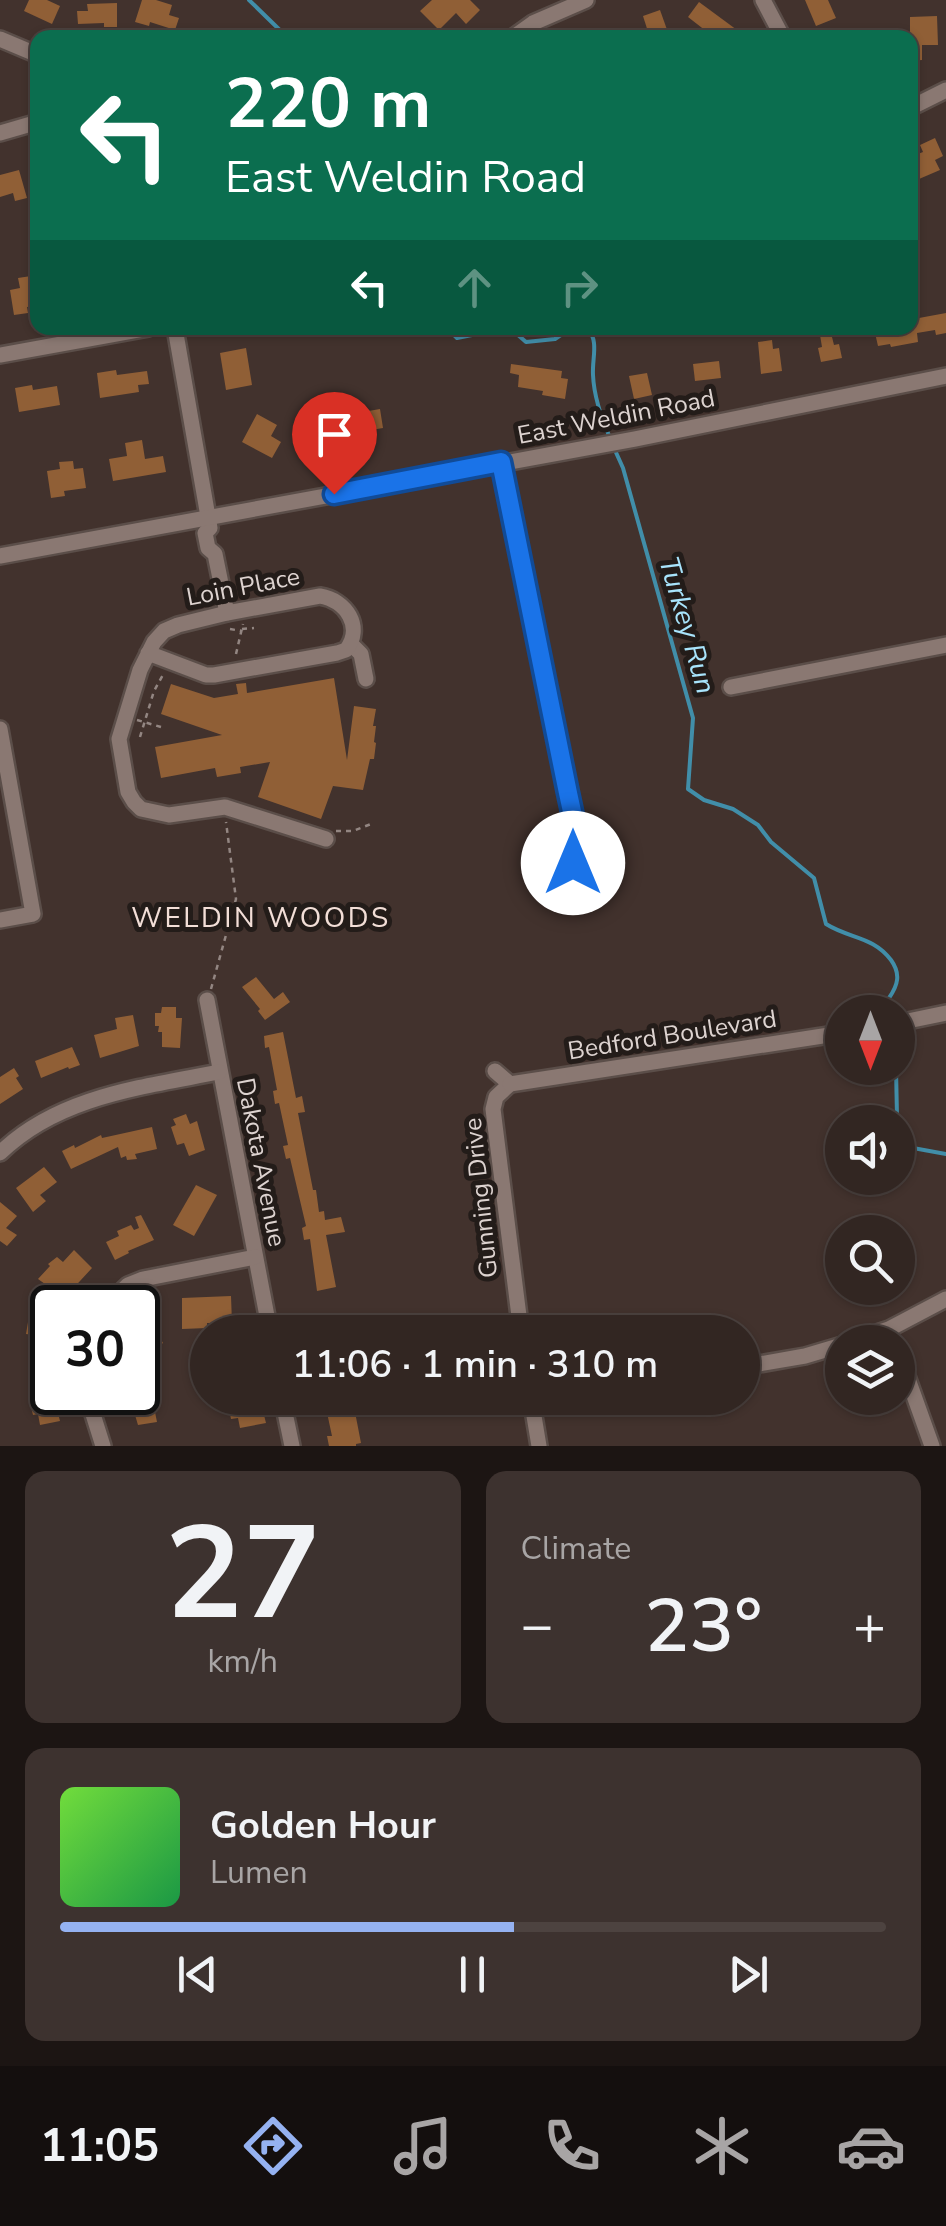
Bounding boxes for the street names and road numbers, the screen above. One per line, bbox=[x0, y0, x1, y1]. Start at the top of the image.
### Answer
street label: East Weldin Road bbox=[515, 381, 718, 453]
street label: Loin Place bbox=[184, 559, 303, 615]
street label: Bedford Boulevard bbox=[565, 1002, 779, 1068]
street label: Dakota Avenue bbox=[228, 1075, 294, 1249]
street label: Gunning Drive bbox=[456, 1116, 506, 1280]

